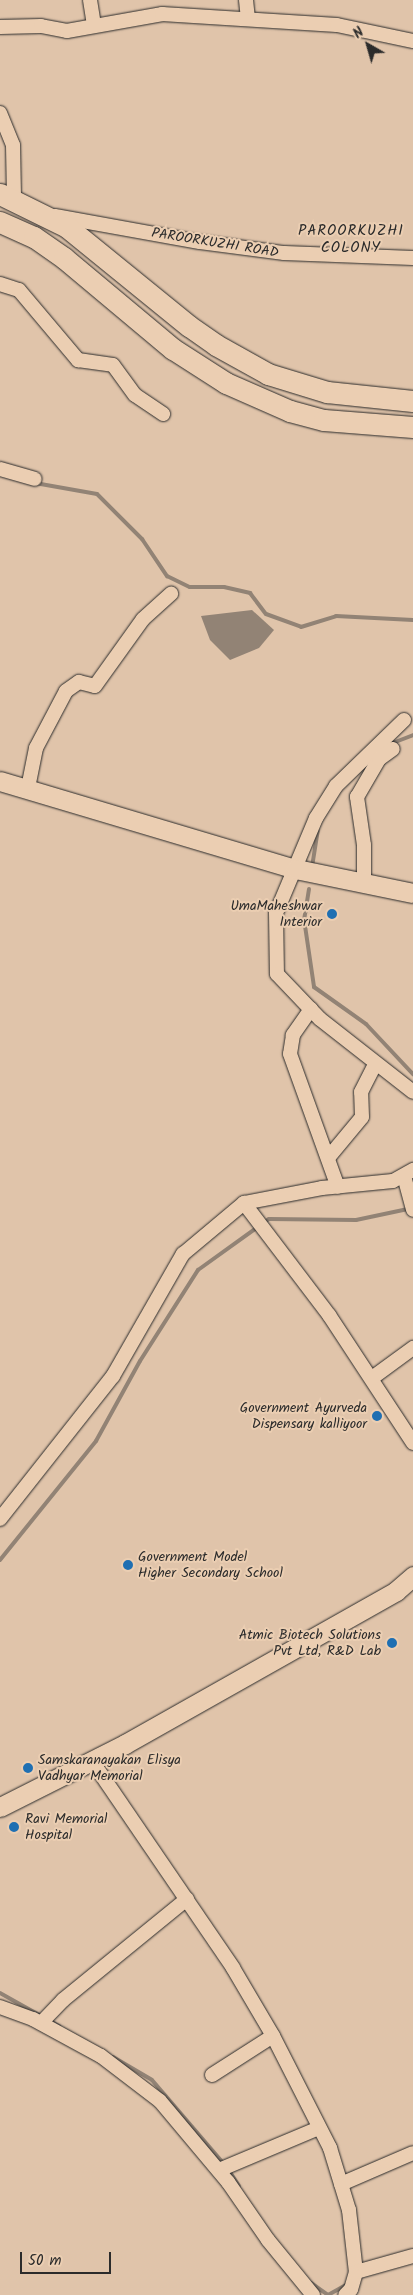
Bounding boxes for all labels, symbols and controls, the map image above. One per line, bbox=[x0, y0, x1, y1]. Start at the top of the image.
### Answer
north arrow bbox=[343, 20, 393, 70]
text: N bbox=[349, 22, 369, 45]
district label: PAROORKUZHI COLONY bbox=[297, 222, 405, 257]
street label: PAROORKUZHI ROAD bbox=[150, 225, 280, 261]
place label: UmaMaheshwar Interior bbox=[230, 898, 322, 930]
marker: UmaMaheshwar Interior bbox=[326, 908, 338, 920]
place label: Government Ayurveda Dispensary kalliyoor bbox=[240, 1400, 367, 1432]
marker: Government Ayurveda Dispensary kalliyoor bbox=[371, 1410, 383, 1422]
place label: Government Model Higher Secondary School bbox=[138, 1549, 283, 1581]
marker: Government Model Higher Secondary School bbox=[122, 1559, 134, 1571]
place label: Atmic Biotech Solutions Pvt Ltd, R&D Lab bbox=[239, 1627, 381, 1660]
marker: Atmic Biotech Solutions Pvt Ltd, R&D Lab bbox=[385, 1636, 399, 1650]
place label: Samskaranayakan Elisya Vadhyar Memorial bbox=[38, 1752, 181, 1784]
marker: Samskaranayakan Elisya Vadhyar Memorial bbox=[22, 1762, 34, 1774]
place label: Ravi Memorial Hospital bbox=[25, 1811, 107, 1844]
marker: Ravi Memorial Hospital bbox=[7, 1820, 21, 1834]
scale bar bbox=[22, 2242, 114, 2274]
text: 50 m bbox=[28, 2249, 62, 2273]

